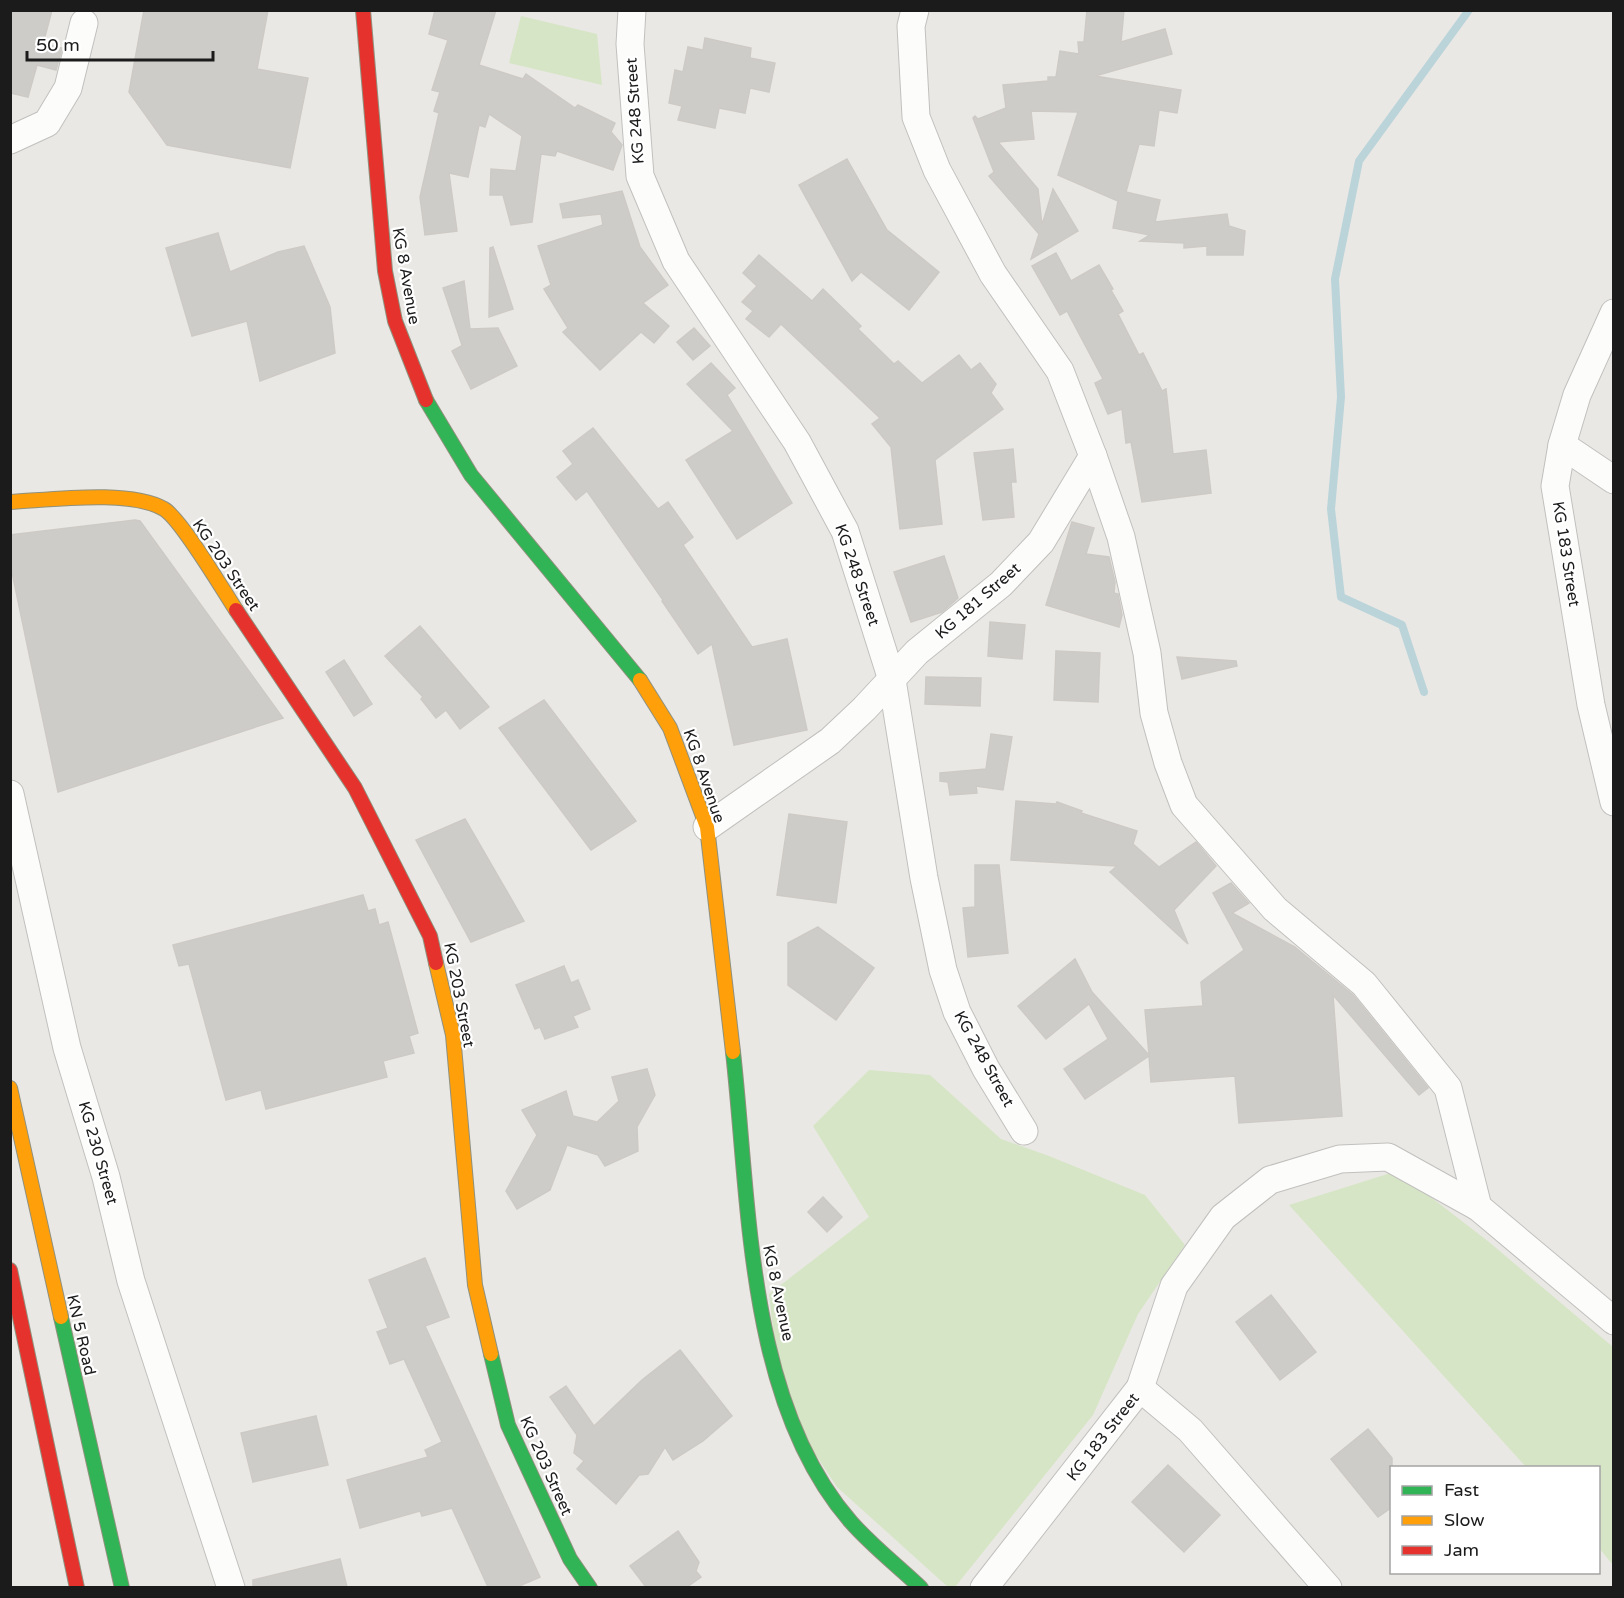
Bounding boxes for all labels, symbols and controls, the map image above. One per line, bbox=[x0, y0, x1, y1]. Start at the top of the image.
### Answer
scale bar bbox=[27, 24, 213, 62]
text: 50 m bbox=[36, 34, 80, 56]
street label: KG 248 Street bbox=[621, 57, 649, 165]
street label: KG 8 Avenue bbox=[388, 226, 424, 326]
street label: KG 183 Street bbox=[1548, 500, 1584, 608]
street label: KG 203 Street bbox=[188, 515, 264, 615]
street label: KG 248 Street bbox=[830, 521, 884, 629]
street label: KG 181 Street bbox=[931, 559, 1025, 643]
street label: KG 8 Avenue bbox=[679, 726, 729, 826]
street label: KG 203 Street bbox=[439, 941, 479, 1049]
street label: KG 248 Street bbox=[949, 1008, 1019, 1110]
street label: KG 230 Street bbox=[74, 1099, 122, 1207]
street label: KG 8 Avenue bbox=[758, 1243, 798, 1343]
street label: KN 5 Road bbox=[62, 1293, 100, 1377]
street label: KG 183 Street bbox=[1062, 1389, 1144, 1485]
street label: KG 203 Street bbox=[515, 1413, 577, 1519]
legend bbox=[1390, 1466, 1600, 1574]
text: Fast bbox=[1444, 1479, 1479, 1501]
text: Slow bbox=[1444, 1509, 1485, 1531]
text: Jam bbox=[1444, 1539, 1479, 1561]

